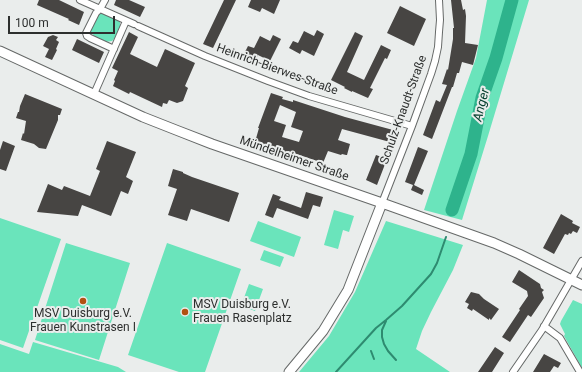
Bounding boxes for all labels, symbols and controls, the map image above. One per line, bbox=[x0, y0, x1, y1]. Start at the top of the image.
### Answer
scale bar bbox=[10, 8, 117, 34]
text: 100 m bbox=[15, 16, 49, 30]
street label: Heinrich-Bierwes-Straße bbox=[214, 41, 340, 99]
street label: Schulz-Knaudt-Straße bbox=[378, 54, 430, 166]
water label: Anger bbox=[470, 87, 494, 123]
street label: Mündelheimer Straße bbox=[238, 134, 350, 184]
marker: MSV Duisburg e.V. Frauen Kunstrasen I bbox=[78, 296, 88, 306]
place label: MSV Duisburg e.V. Frauen Rasenplatz bbox=[193, 298, 292, 326]
place label: MSV Duisburg e.V. Frauen Kunstrasen I bbox=[30, 307, 136, 335]
marker: MSV Duisburg e.V. Frauen Rasenplatz bbox=[180, 307, 190, 317]

